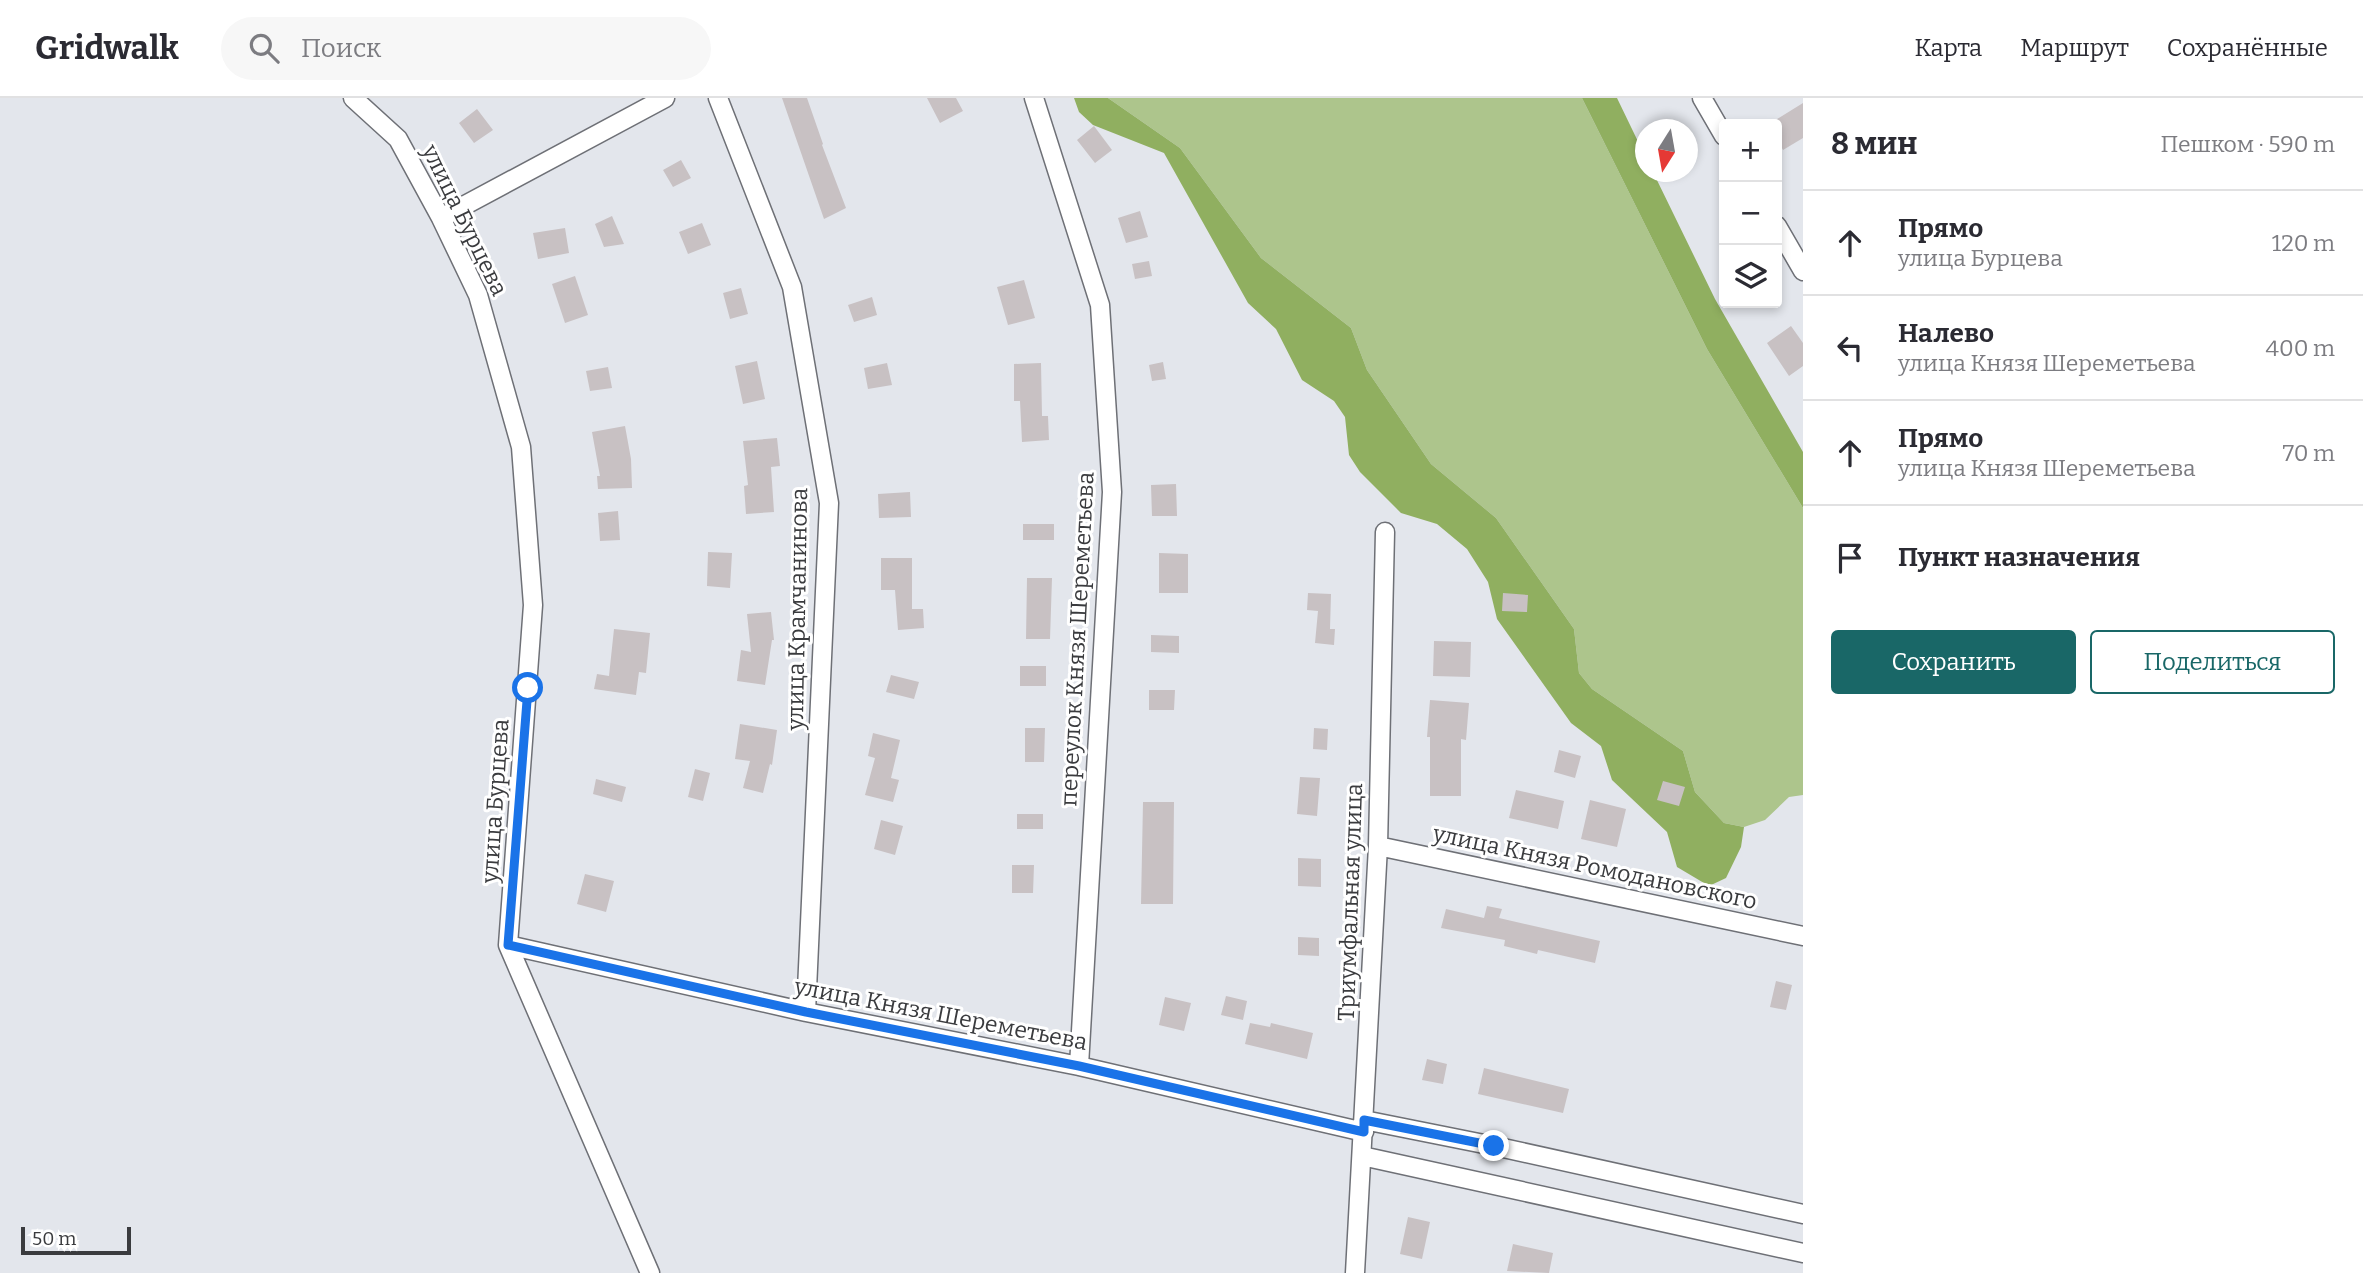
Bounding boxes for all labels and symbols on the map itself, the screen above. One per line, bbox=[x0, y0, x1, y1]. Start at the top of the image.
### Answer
north arrow bbox=[1635, 119, 1698, 182]
street label: улица Бурцева bbox=[416, 139, 514, 301]
street label: переулок Князя Шереметьева bbox=[1054, 471, 1100, 807]
street label: улица Крамчанинова bbox=[781, 487, 813, 732]
route start bbox=[512, 672, 543, 703]
street label: улица Бурцева bbox=[475, 717, 515, 885]
street label: Триумфальная улица bbox=[1332, 782, 1368, 1021]
street label: улица Князя Ромодановского bbox=[1430, 819, 1759, 915]
street label: улица Князя Шереметьева bbox=[791, 972, 1090, 1056]
route end bbox=[1478, 1130, 1509, 1161]
scale bar bbox=[21, 1224, 131, 1256]

